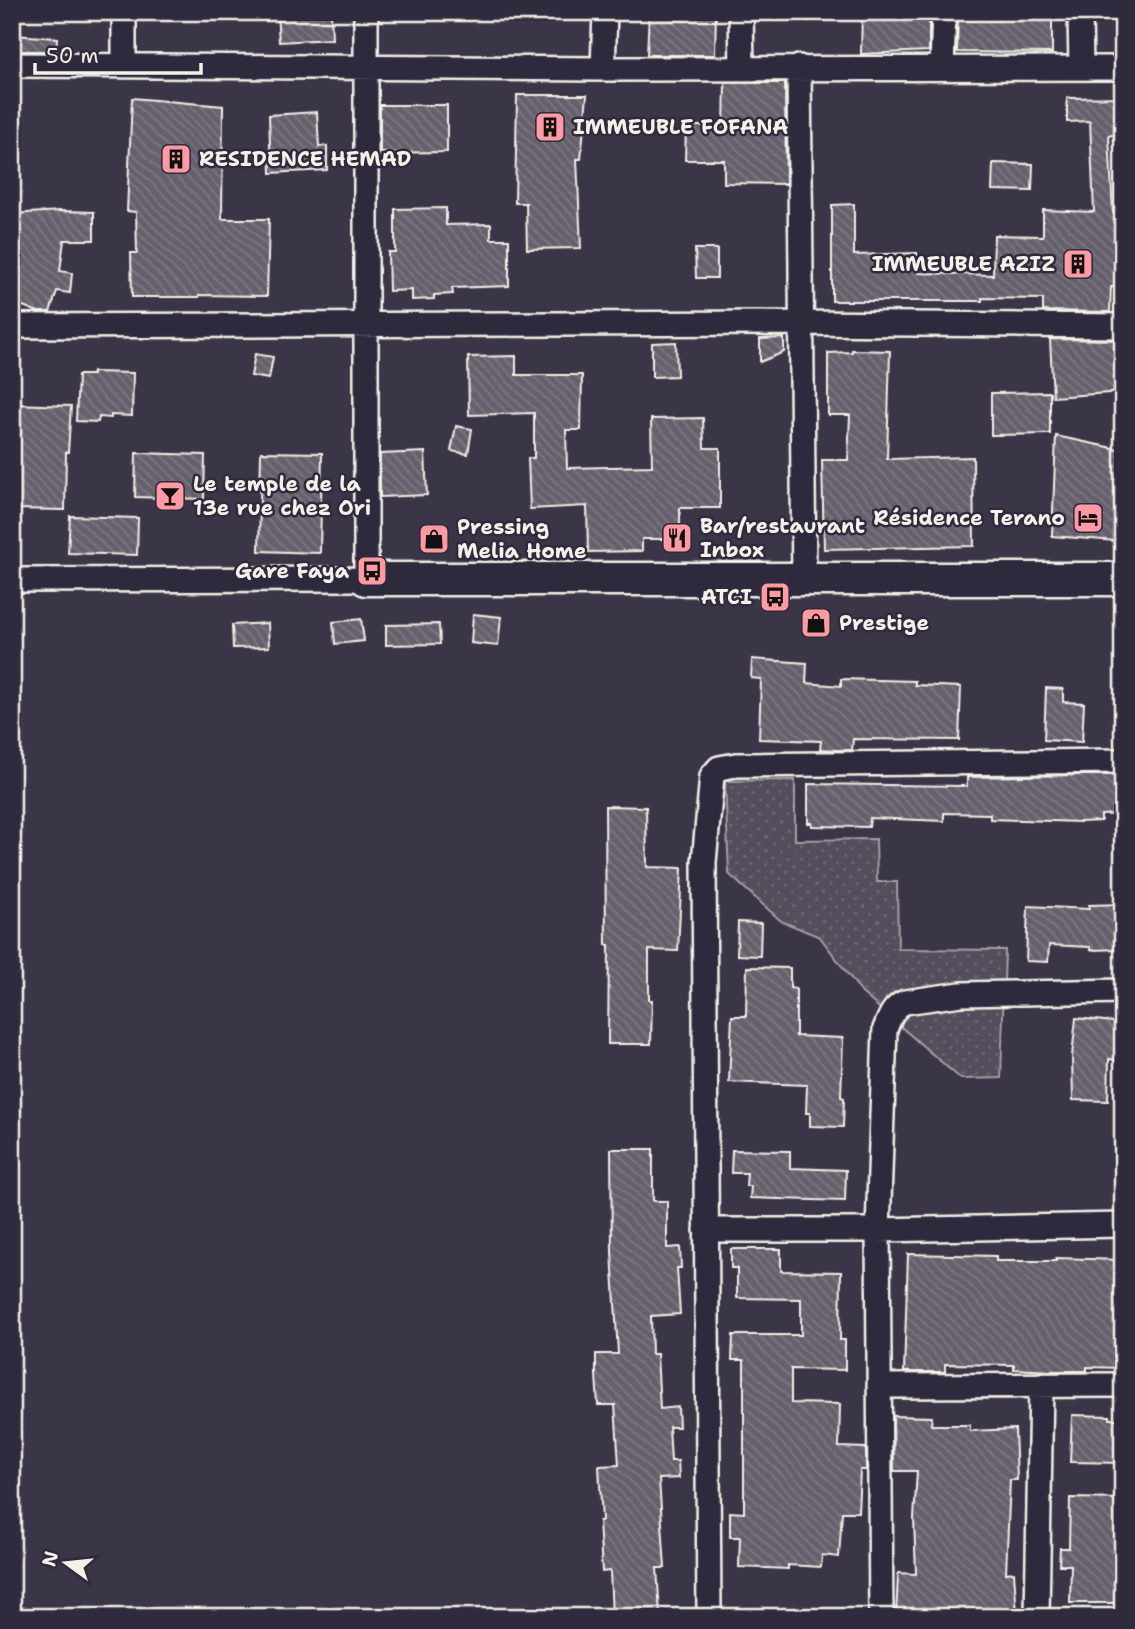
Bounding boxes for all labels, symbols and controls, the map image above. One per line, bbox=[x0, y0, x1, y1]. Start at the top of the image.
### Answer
scale bar bbox=[35, 32, 201, 76]
text: 50 m bbox=[46, 42, 99, 70]
building icon: IMMEUBLE FOFANA bbox=[533, 110, 567, 144]
place label: IMMEUBLE FOFANA bbox=[573, 113, 788, 141]
building icon: RESIDENCE HEMAD bbox=[159, 142, 193, 176]
place label: RESIDENCE HEMAD bbox=[199, 145, 411, 173]
building icon: IMMEUBLE AZIZ bbox=[1061, 247, 1095, 281]
place label: IMMEUBLE AZIZ bbox=[872, 250, 1055, 278]
place label: Le temple de la 13e rue chez Ori bbox=[193, 470, 371, 522]
bar icon: Le temple de la 13e rue chez Ori bbox=[153, 479, 187, 513]
hotel icon: Résidence Terano bbox=[1071, 501, 1105, 535]
place label: Résidence Terano bbox=[873, 504, 1065, 532]
place label: Bar/restaurant Inbox bbox=[700, 512, 865, 564]
place label: Pressing Melia Home bbox=[457, 513, 587, 565]
restaurant icon: Bar/restaurant Inbox bbox=[660, 521, 694, 555]
shop icon: Pressing Melia Home bbox=[417, 522, 451, 556]
bus stop icon: Gare Faya bbox=[355, 554, 389, 588]
place label: Gare Faya bbox=[235, 557, 350, 585]
bus stop icon: ATCI bbox=[758, 580, 792, 614]
place label: ATCI bbox=[701, 583, 752, 611]
shop icon: Prestige bbox=[799, 606, 833, 640]
place label: Prestige bbox=[839, 609, 929, 637]
north arrow bbox=[32, 1528, 102, 1598]
text: N bbox=[36, 1548, 64, 1569]

